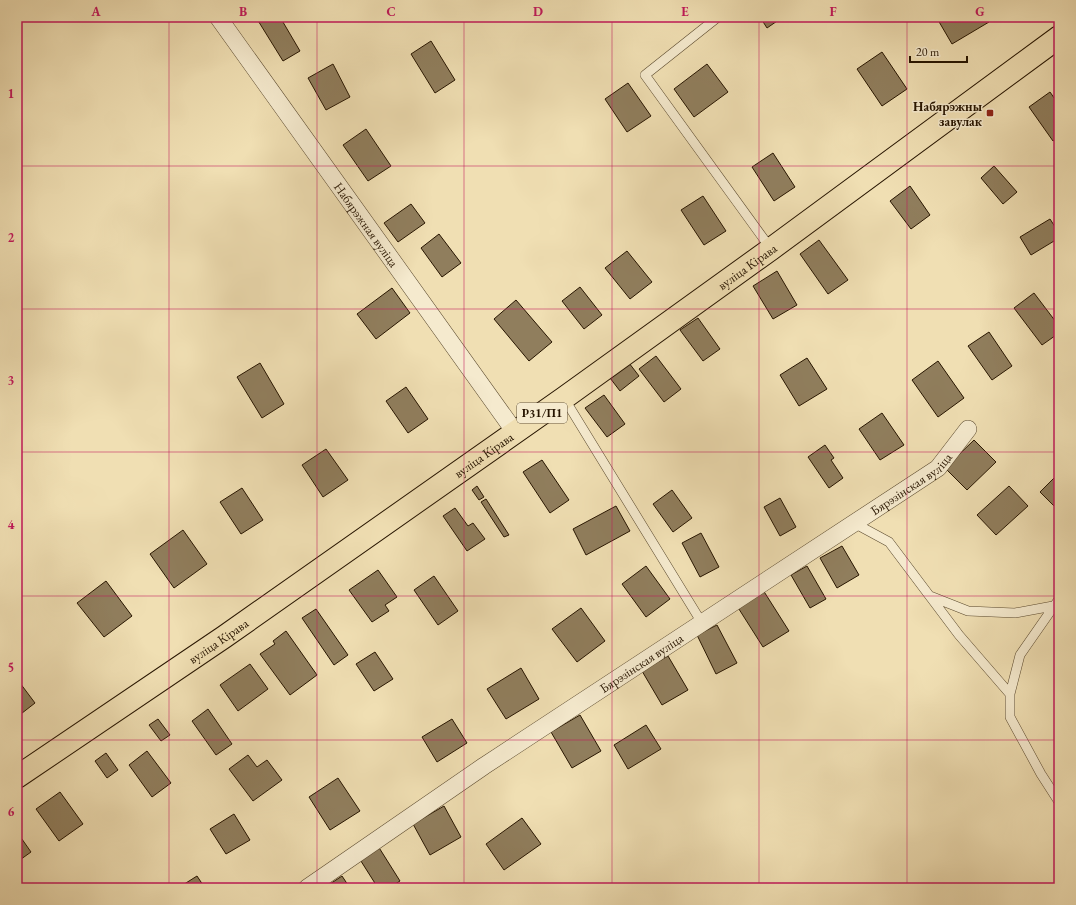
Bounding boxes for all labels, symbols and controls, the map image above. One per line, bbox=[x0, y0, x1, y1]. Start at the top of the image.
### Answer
text: A bbox=[90, 3, 101, 20]
text: B bbox=[239, 3, 247, 20]
text: C bbox=[386, 3, 396, 20]
text: D bbox=[533, 3, 543, 20]
text: E bbox=[681, 3, 689, 20]
text: F bbox=[829, 3, 837, 20]
text: G bbox=[975, 3, 985, 20]
scale bar bbox=[910, 38, 967, 64]
text: 20 m bbox=[916, 44, 940, 60]
text: 1 bbox=[8, 85, 15, 102]
place label: Набярэжны завулак bbox=[913, 98, 983, 130]
marker: Набярэжны завулак bbox=[985, 108, 995, 118]
street label: Набярэжная вуліца bbox=[330, 179, 403, 271]
text: 2 bbox=[8, 229, 15, 246]
street label: вуліца Кірава bbox=[714, 239, 781, 293]
text: 3 bbox=[8, 372, 15, 389]
road number: Р31/П1 bbox=[517, 403, 567, 423]
street label: вуліца Кірава bbox=[450, 427, 517, 481]
street label: Бярэзінская вуліца bbox=[867, 448, 956, 519]
text: 4 bbox=[8, 516, 15, 533]
street label: вуліца Кірава bbox=[185, 614, 252, 667]
street label: Бярэзінская вуліца bbox=[596, 629, 687, 696]
text: 5 bbox=[8, 659, 14, 676]
text: 6 bbox=[8, 803, 15, 820]

